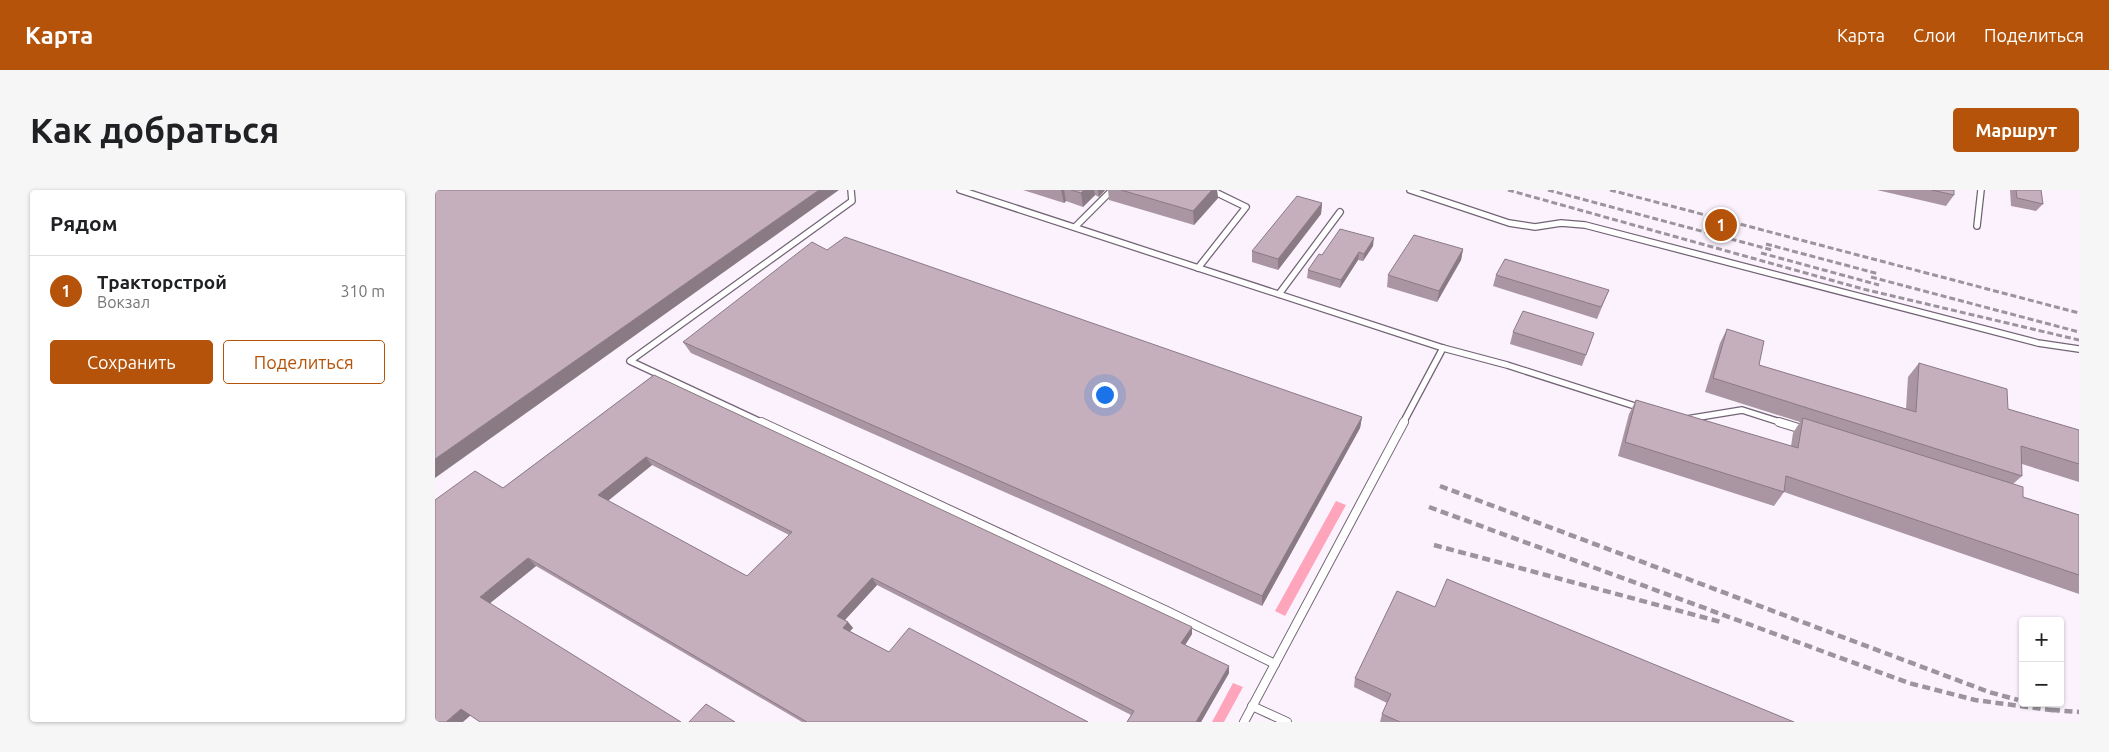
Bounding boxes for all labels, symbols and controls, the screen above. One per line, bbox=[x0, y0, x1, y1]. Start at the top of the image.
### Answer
text: Карта bbox=[25, 22, 93, 49]
text: Карта bbox=[1837, 25, 1885, 45]
text: Слои bbox=[1913, 25, 1956, 45]
text: Поделиться bbox=[1984, 25, 2084, 45]
button: Маршрут bbox=[1953, 108, 2079, 152]
text: Как добраться bbox=[30, 110, 279, 150]
pin: 1 bbox=[1705, 206, 1737, 244]
text: Рядом bbox=[50, 211, 118, 235]
text: Тракторстрой bbox=[97, 271, 227, 293]
text: 1 bbox=[61, 282, 71, 300]
text: 310 m bbox=[340, 282, 385, 300]
text: Вокзал bbox=[97, 293, 150, 311]
button: Сохранить bbox=[50, 340, 213, 384]
button: Поделиться bbox=[223, 340, 385, 384]
your location bbox=[1092, 382, 1118, 408]
map controls bbox=[2019, 617, 2064, 707]
button: + bbox=[2019, 617, 2064, 662]
button: − bbox=[2019, 662, 2064, 707]

